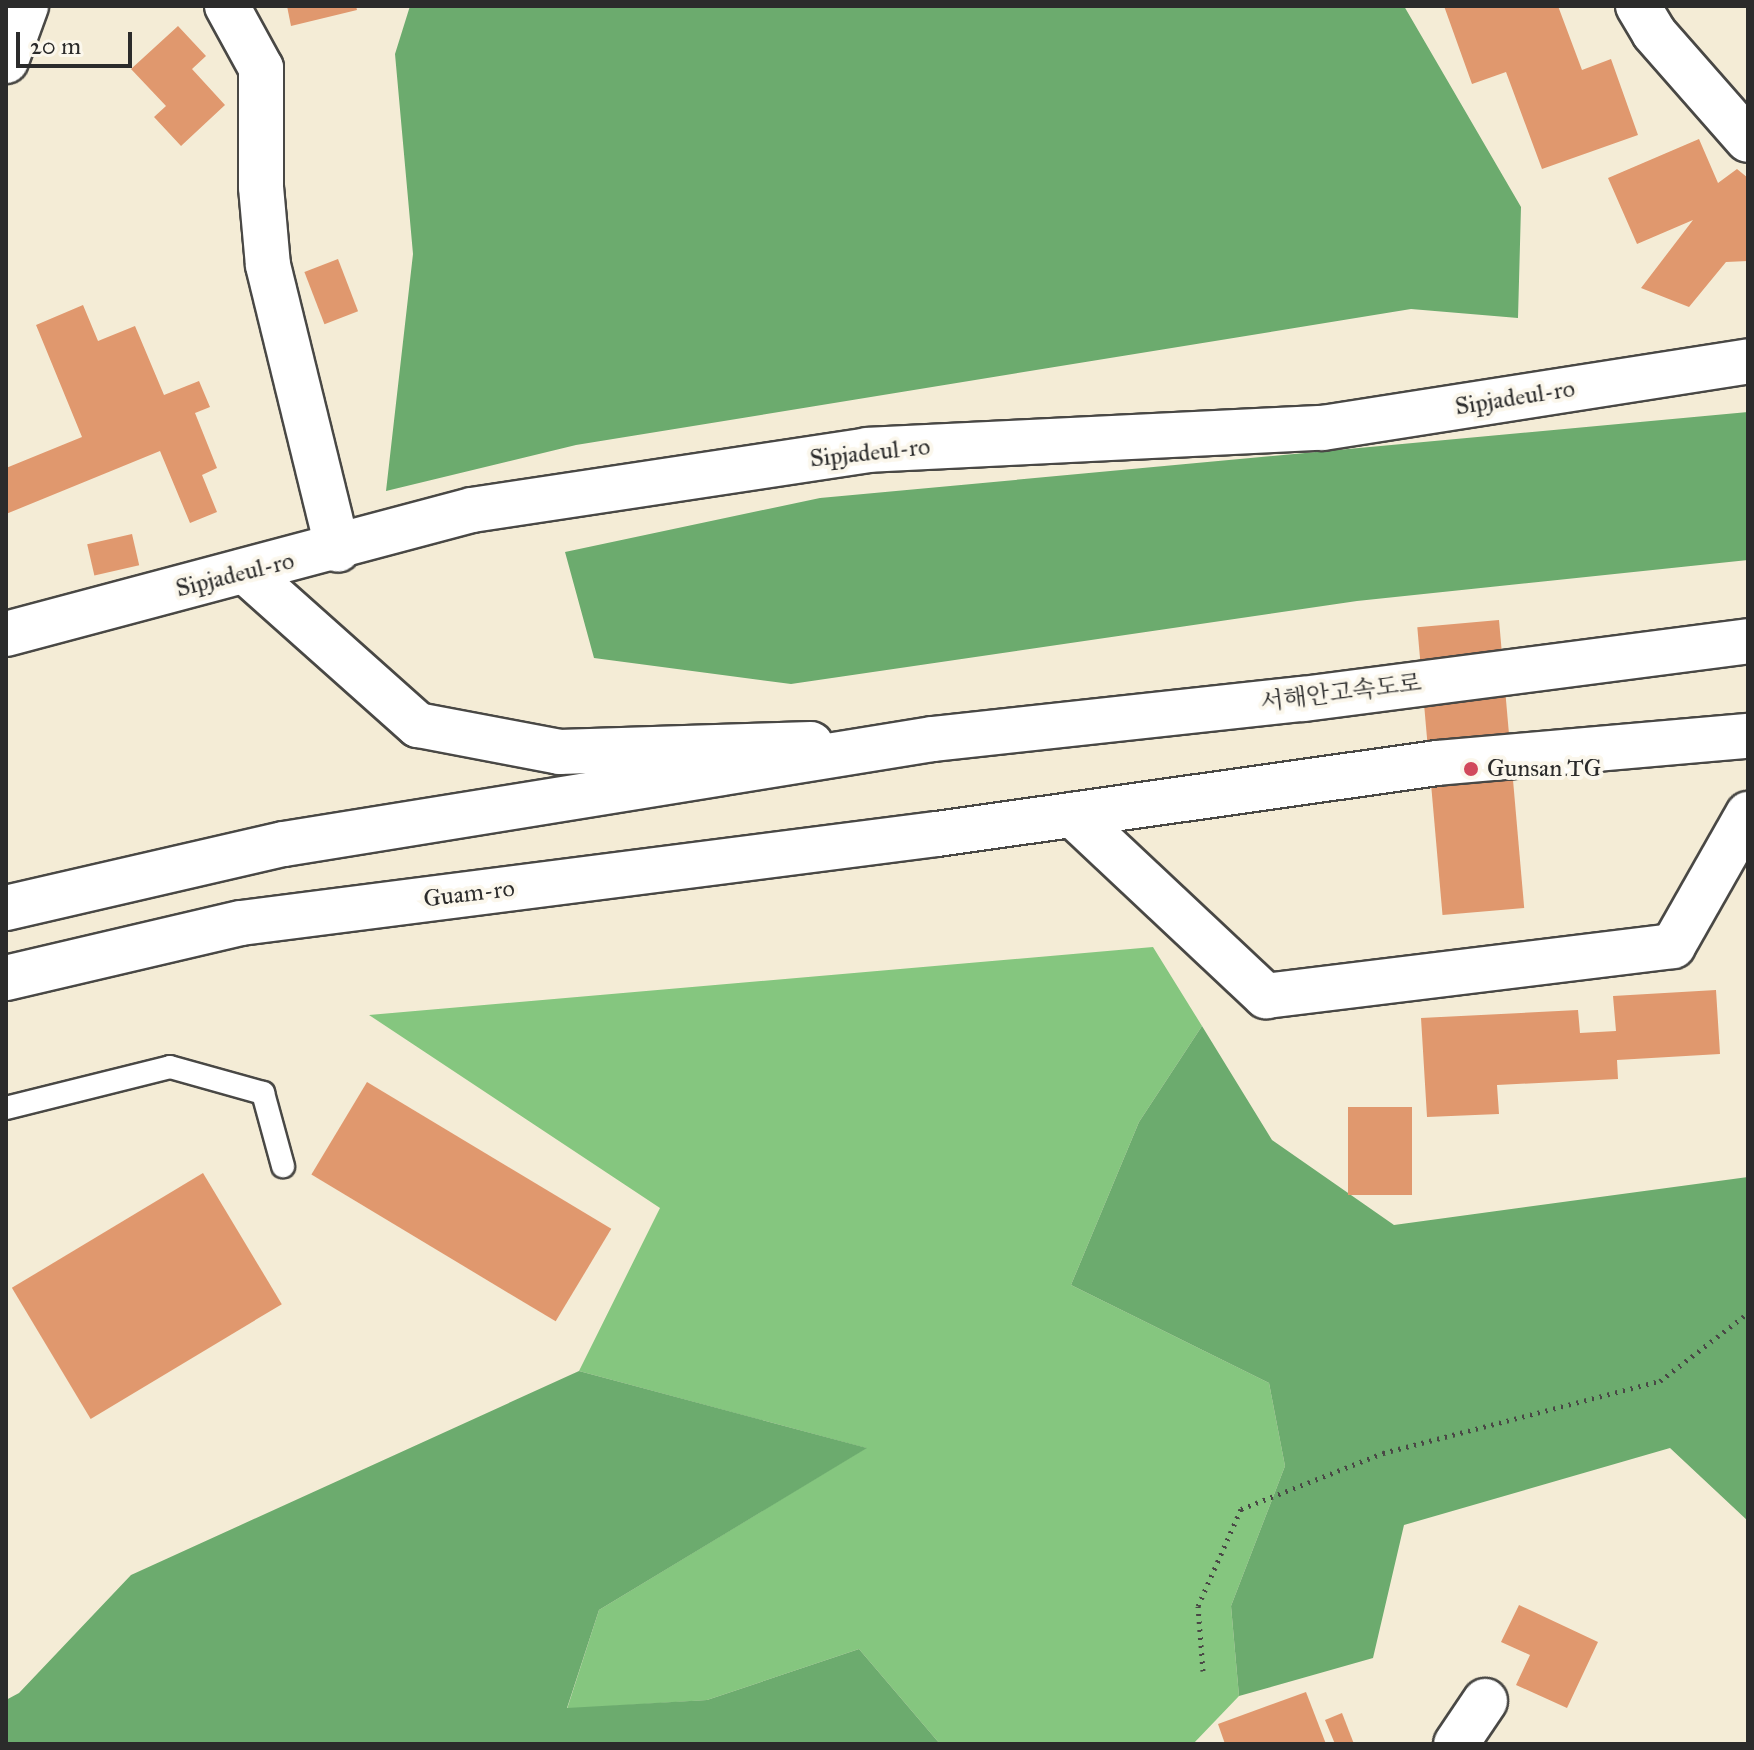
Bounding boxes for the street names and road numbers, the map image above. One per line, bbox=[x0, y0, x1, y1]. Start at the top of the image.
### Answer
street label: Sipjadeul-ro bbox=[1453, 374, 1577, 422]
street label: Sipjadeul-ro bbox=[808, 432, 932, 474]
street label: Sipjadeul-ro bbox=[173, 546, 297, 604]
street label: 서해안고속도로 bbox=[1259, 669, 1423, 717]
street label: Guam-ro bbox=[422, 874, 516, 914]

